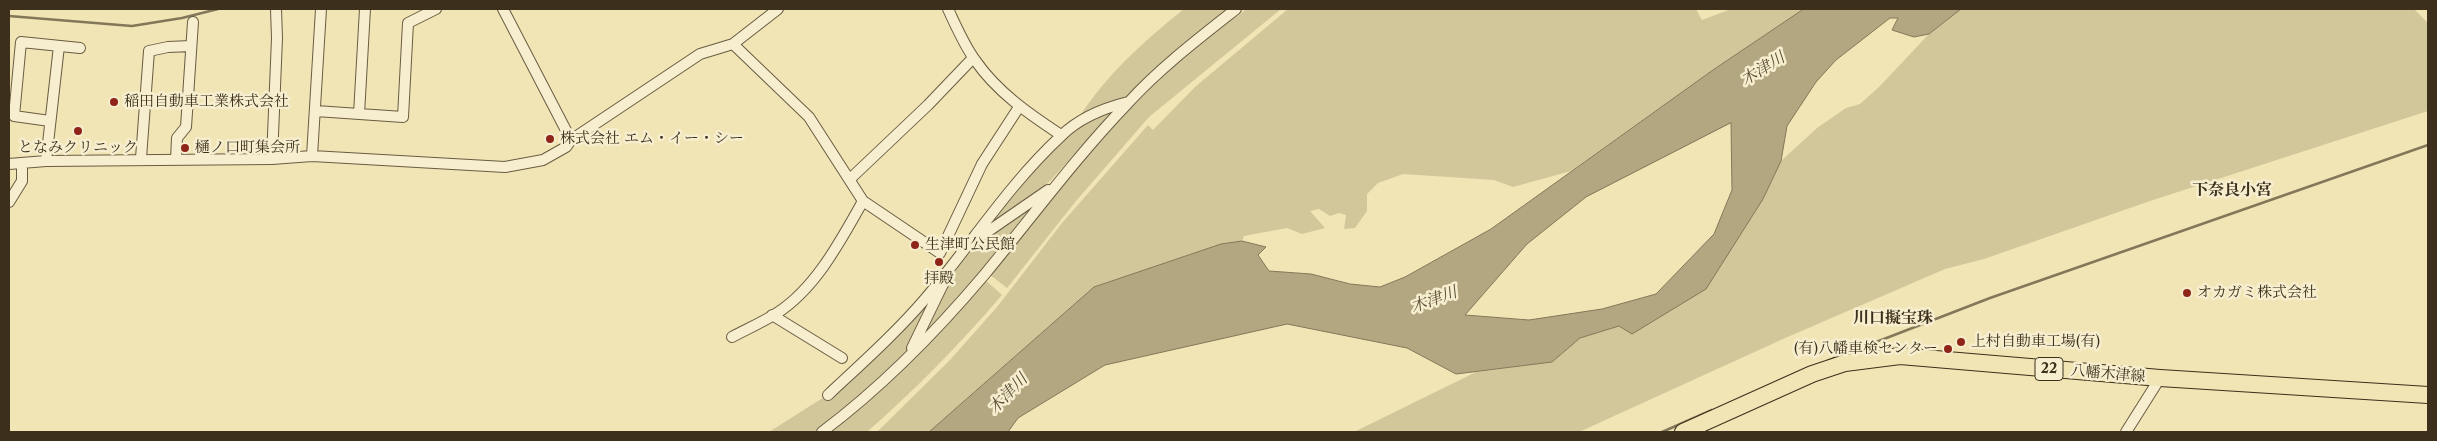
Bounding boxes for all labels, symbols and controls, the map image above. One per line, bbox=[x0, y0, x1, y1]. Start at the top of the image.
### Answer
water label: 木津川 bbox=[1738, 48, 1788, 90]
place label: 稲田自動車工業株式会社 bbox=[124, 93, 289, 111]
marker: 稲田自動車工業株式会社 bbox=[108, 96, 120, 108]
marker: となみクリニック bbox=[72, 125, 84, 137]
place label: 株式会社 エム・イー・シー bbox=[560, 130, 744, 148]
marker: 株式会社 エム・イー・シー bbox=[544, 133, 556, 145]
place label: となみクリニック bbox=[18, 139, 138, 157]
place label: 樋ノ口町集会所 bbox=[195, 139, 300, 157]
marker: 樋ノ口町集会所 bbox=[179, 142, 191, 154]
district label: 下奈良小宮 bbox=[2192, 180, 2272, 200]
place label: 生津町公民館 bbox=[925, 236, 1015, 254]
marker: 生津町公民館 bbox=[909, 239, 921, 251]
marker: 拝殿 bbox=[933, 256, 945, 268]
place label: 拝殿 bbox=[924, 270, 954, 288]
water label: 木津川 bbox=[1408, 283, 1460, 317]
place label: オカガミ株式会社 bbox=[2197, 284, 2317, 302]
marker: オカガミ株式会社 bbox=[2181, 287, 2193, 299]
district label: 川口擬宝珠 bbox=[1853, 308, 1933, 328]
place label: 上村自動車工場(有) bbox=[1971, 333, 2100, 351]
marker: 上村自動車工場(有) bbox=[1955, 336, 1967, 348]
place label: (有)八幡車検センター bbox=[1794, 340, 1938, 358]
marker: (有)八幡車検センター bbox=[1942, 343, 1954, 355]
road number: 22 bbox=[2035, 358, 2063, 380]
street label: 八幡木津線 bbox=[2070, 362, 2146, 386]
water label: 木津川 bbox=[984, 370, 1032, 418]

